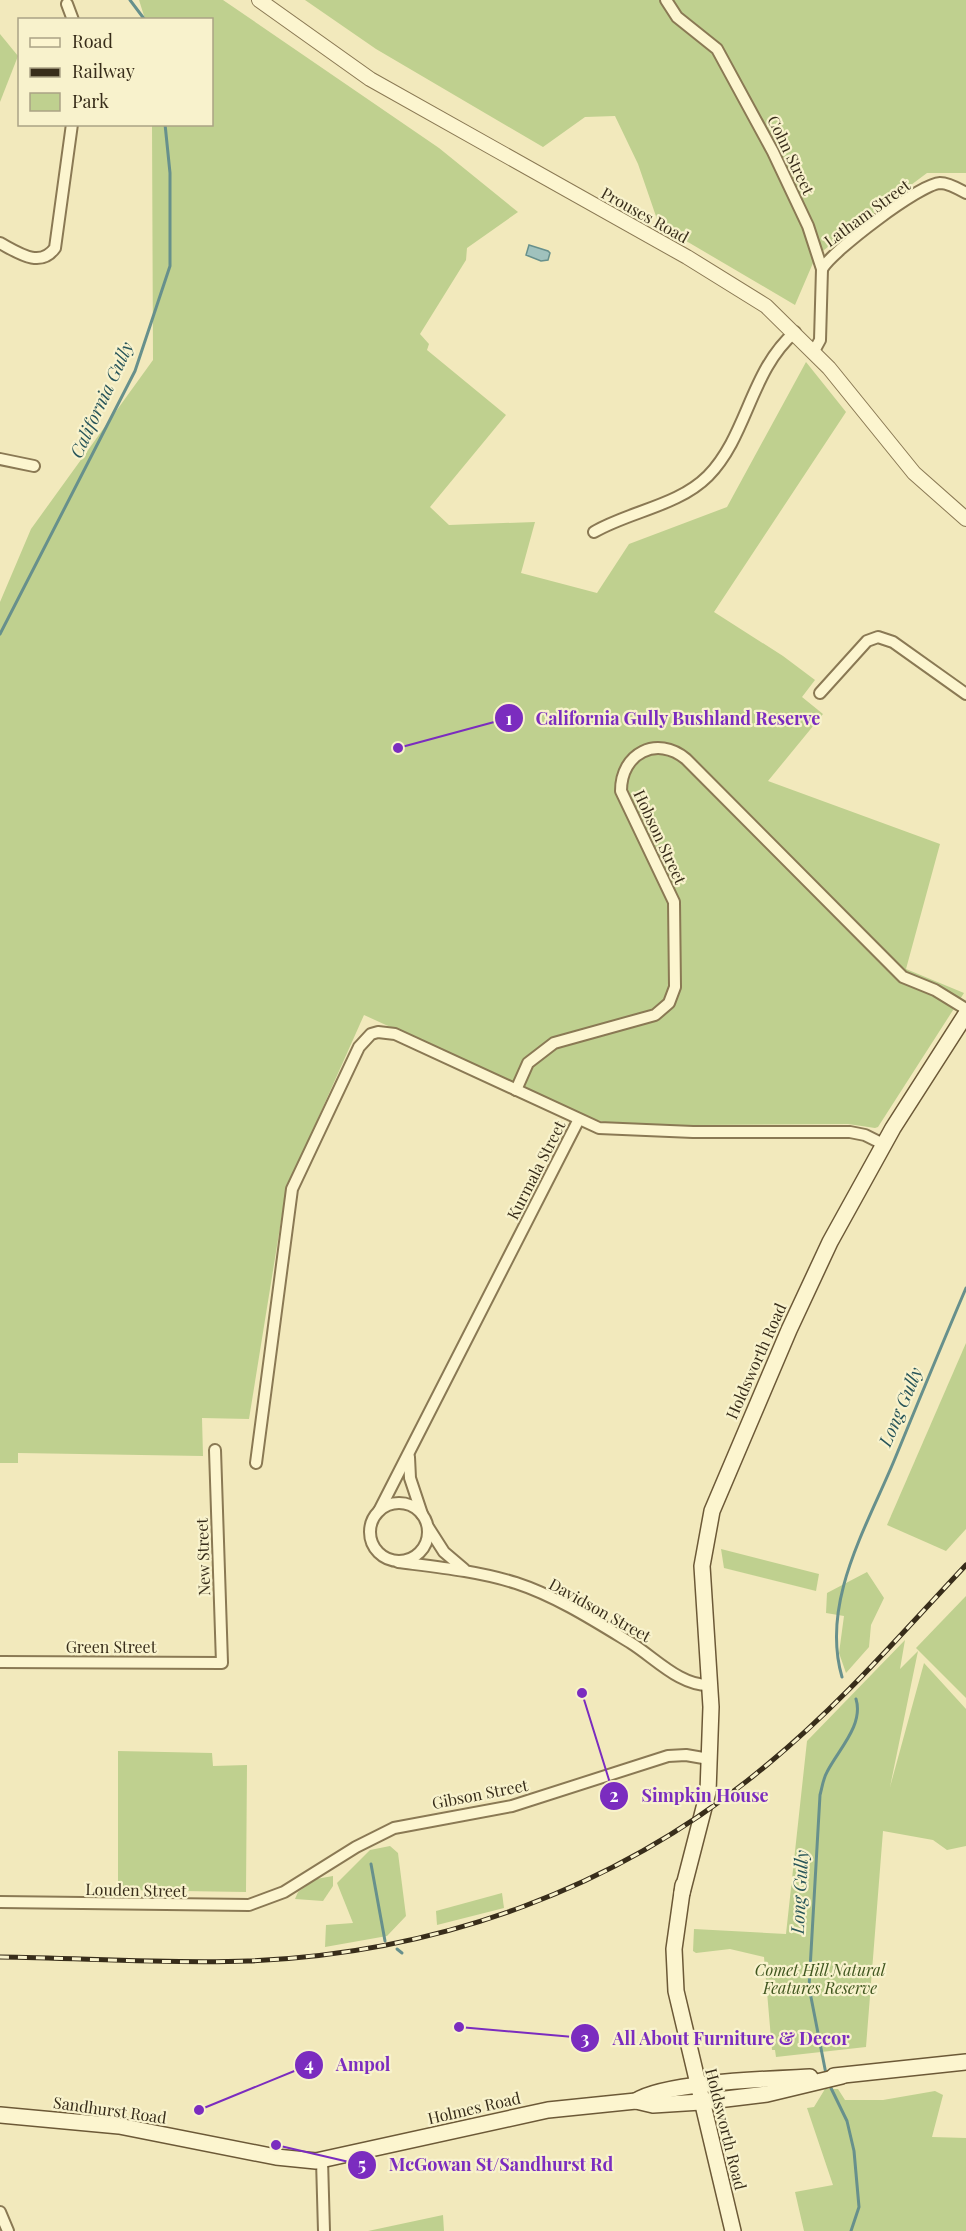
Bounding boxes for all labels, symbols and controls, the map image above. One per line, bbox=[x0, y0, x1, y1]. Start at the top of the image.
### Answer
legend bbox=[18, 18, 213, 126]
text: Road bbox=[72, 29, 113, 53]
text: Railway bbox=[72, 59, 135, 83]
text: Park bbox=[72, 89, 109, 113]
street label: Cohn Street bbox=[763, 112, 820, 198]
street label: Latham Street bbox=[819, 174, 914, 251]
street label: Prouses Road bbox=[598, 182, 693, 247]
water label: California Gully bbox=[64, 337, 139, 462]
callout: California Gully Bushland Reserve bbox=[494, 700, 833, 736]
text: 1 bbox=[506, 706, 513, 730]
text: California Gully Bushland Reserve bbox=[536, 706, 820, 730]
street label: Hobson Street bbox=[629, 786, 692, 888]
street label: Kurmala Street bbox=[502, 1116, 570, 1223]
street label: Holdsworth Road bbox=[721, 1300, 791, 1422]
water label: Long Gully bbox=[872, 1363, 928, 1451]
street label: New Street bbox=[191, 1517, 214, 1596]
street label: Davidson Street bbox=[545, 1573, 655, 1646]
street label: Green Street bbox=[66, 1636, 157, 1657]
street label: Gibson Street bbox=[430, 1774, 530, 1813]
callout: Simpkin House bbox=[599, 1778, 781, 1814]
text: 2 bbox=[609, 1783, 619, 1807]
text: Simpkin House bbox=[641, 1783, 769, 1807]
water label: Long Gully bbox=[785, 1849, 813, 1935]
street label: Louden Street bbox=[85, 1878, 187, 1901]
park label: Comet Hill Natural Features Reserve bbox=[755, 1959, 886, 1998]
callout: All About Furniture & Decor bbox=[570, 2020, 862, 2056]
text: 3 bbox=[581, 2026, 590, 2050]
text: All About Furniture & Decor bbox=[611, 2026, 850, 2050]
callout: Ampol bbox=[294, 2047, 403, 2083]
text: 4 bbox=[304, 2052, 314, 2076]
text: Ampol bbox=[335, 2052, 391, 2076]
street label: Holdsworth Road bbox=[701, 2066, 752, 2192]
street label: Holmes Road bbox=[425, 2087, 522, 2128]
street label: Sandhurst Road bbox=[52, 2091, 168, 2128]
callout: McGowan St/Sandhurst Rd bbox=[347, 2147, 625, 2183]
text: 5 bbox=[358, 2152, 366, 2176]
text: McGowan St/Sandhurst Rd bbox=[389, 2152, 613, 2176]

